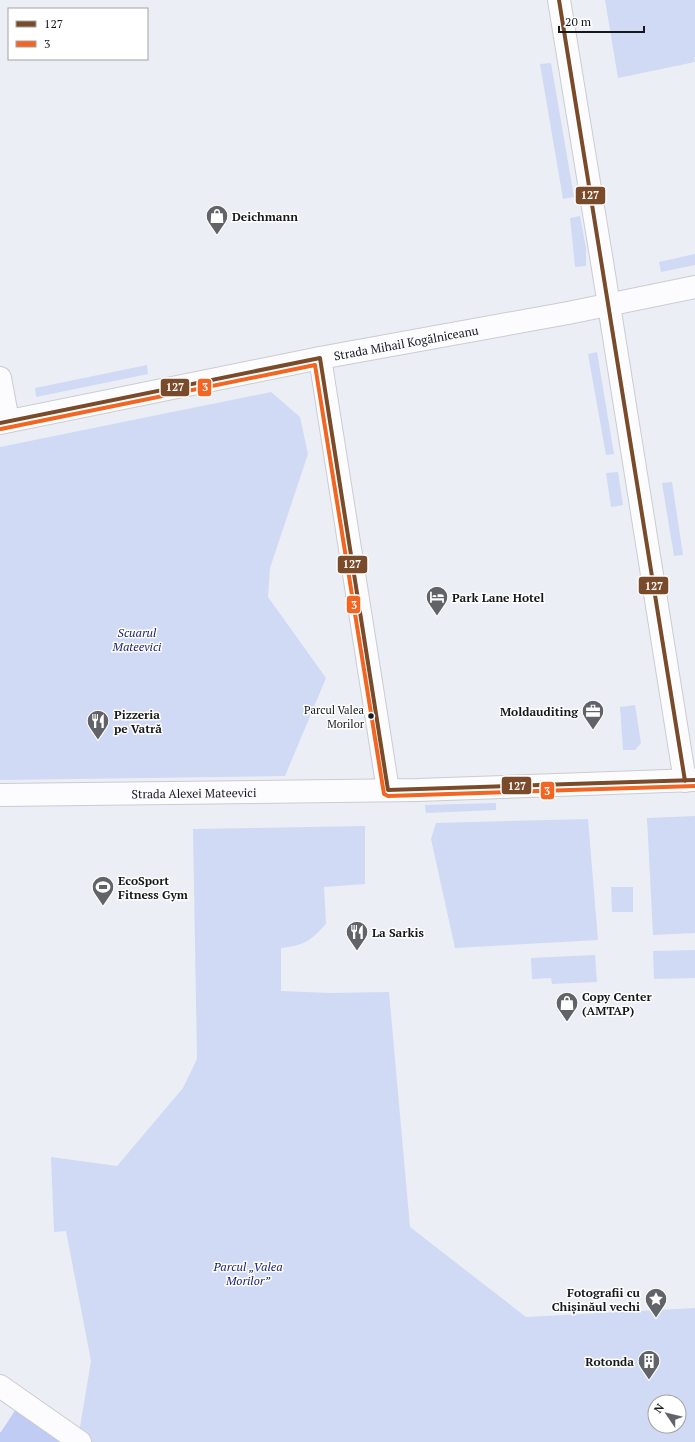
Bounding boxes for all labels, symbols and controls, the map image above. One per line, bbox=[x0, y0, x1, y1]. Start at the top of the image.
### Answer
legend bbox=[8, 8, 148, 60]
scale bar bbox=[559, 8, 644, 34]
text: 20 m bbox=[565, 14, 592, 29]
text: 127 bbox=[44, 16, 63, 31]
text: 3 bbox=[44, 36, 50, 51]
line badge: 127 bbox=[575, 186, 606, 205]
text: 127 bbox=[581, 188, 599, 202]
shop icon: Deichmann bbox=[204, 203, 230, 236]
place label: Deichmann bbox=[232, 209, 298, 224]
street label: Strada Mihail Kogălniceanu bbox=[333, 322, 480, 363]
line badge: 127 bbox=[160, 378, 190, 397]
line badge: 3 bbox=[197, 378, 212, 397]
text: 127 bbox=[166, 380, 184, 394]
text: 3 bbox=[202, 380, 208, 394]
line badge: 127 bbox=[337, 555, 368, 574]
text: 127 bbox=[343, 557, 361, 571]
line badge: 127 bbox=[638, 576, 669, 595]
text: 127 bbox=[645, 579, 663, 593]
hotel icon: Park Lane Hotel bbox=[424, 584, 450, 617]
place label: Park Lane Hotel bbox=[452, 590, 544, 605]
line badge: 3 bbox=[346, 595, 361, 614]
text: 3 bbox=[351, 598, 357, 612]
park label: Scuarul Mateevici bbox=[112, 625, 162, 654]
office icon: Moldauditing bbox=[580, 698, 606, 731]
place label: Parcul Valea Morilor bbox=[304, 703, 365, 731]
place label: Moldauditing bbox=[500, 704, 578, 719]
place label: Pizzeria pe Vatră bbox=[114, 707, 162, 736]
restaurant icon: Pizzeria pe Vatră bbox=[85, 708, 111, 741]
marker: Parcul Valea Morilor bbox=[366, 711, 376, 721]
line badge: 127 bbox=[501, 776, 532, 795]
text: 127 bbox=[508, 779, 526, 793]
line badge: 3 bbox=[540, 781, 555, 800]
street label: Strada Alexei Mateevici bbox=[131, 784, 257, 801]
text: 3 bbox=[544, 784, 550, 798]
place label: EcoSport Fitness Gym bbox=[118, 873, 188, 902]
sports icon: EcoSport Fitness Gym bbox=[90, 874, 116, 907]
restaurant icon: La Sarkis bbox=[344, 919, 370, 952]
place label: La Sarkis bbox=[372, 925, 424, 940]
place label: Copy Center (AMTAP) bbox=[582, 989, 652, 1018]
shop icon: Copy Center (AMTAP) bbox=[554, 990, 580, 1023]
park label: Parcul „Valea Morilor” bbox=[212, 1259, 283, 1288]
place label: Fotografii cu Chișinăul vechi bbox=[552, 1285, 641, 1315]
place icon: Fotografii cu Chișinăul vechi bbox=[643, 1286, 669, 1319]
building icon: Rotonda bbox=[636, 1348, 662, 1381]
place label: Rotonda bbox=[585, 1354, 634, 1369]
north arrow bbox=[647, 1394, 687, 1434]
text: N bbox=[651, 1400, 667, 1416]

